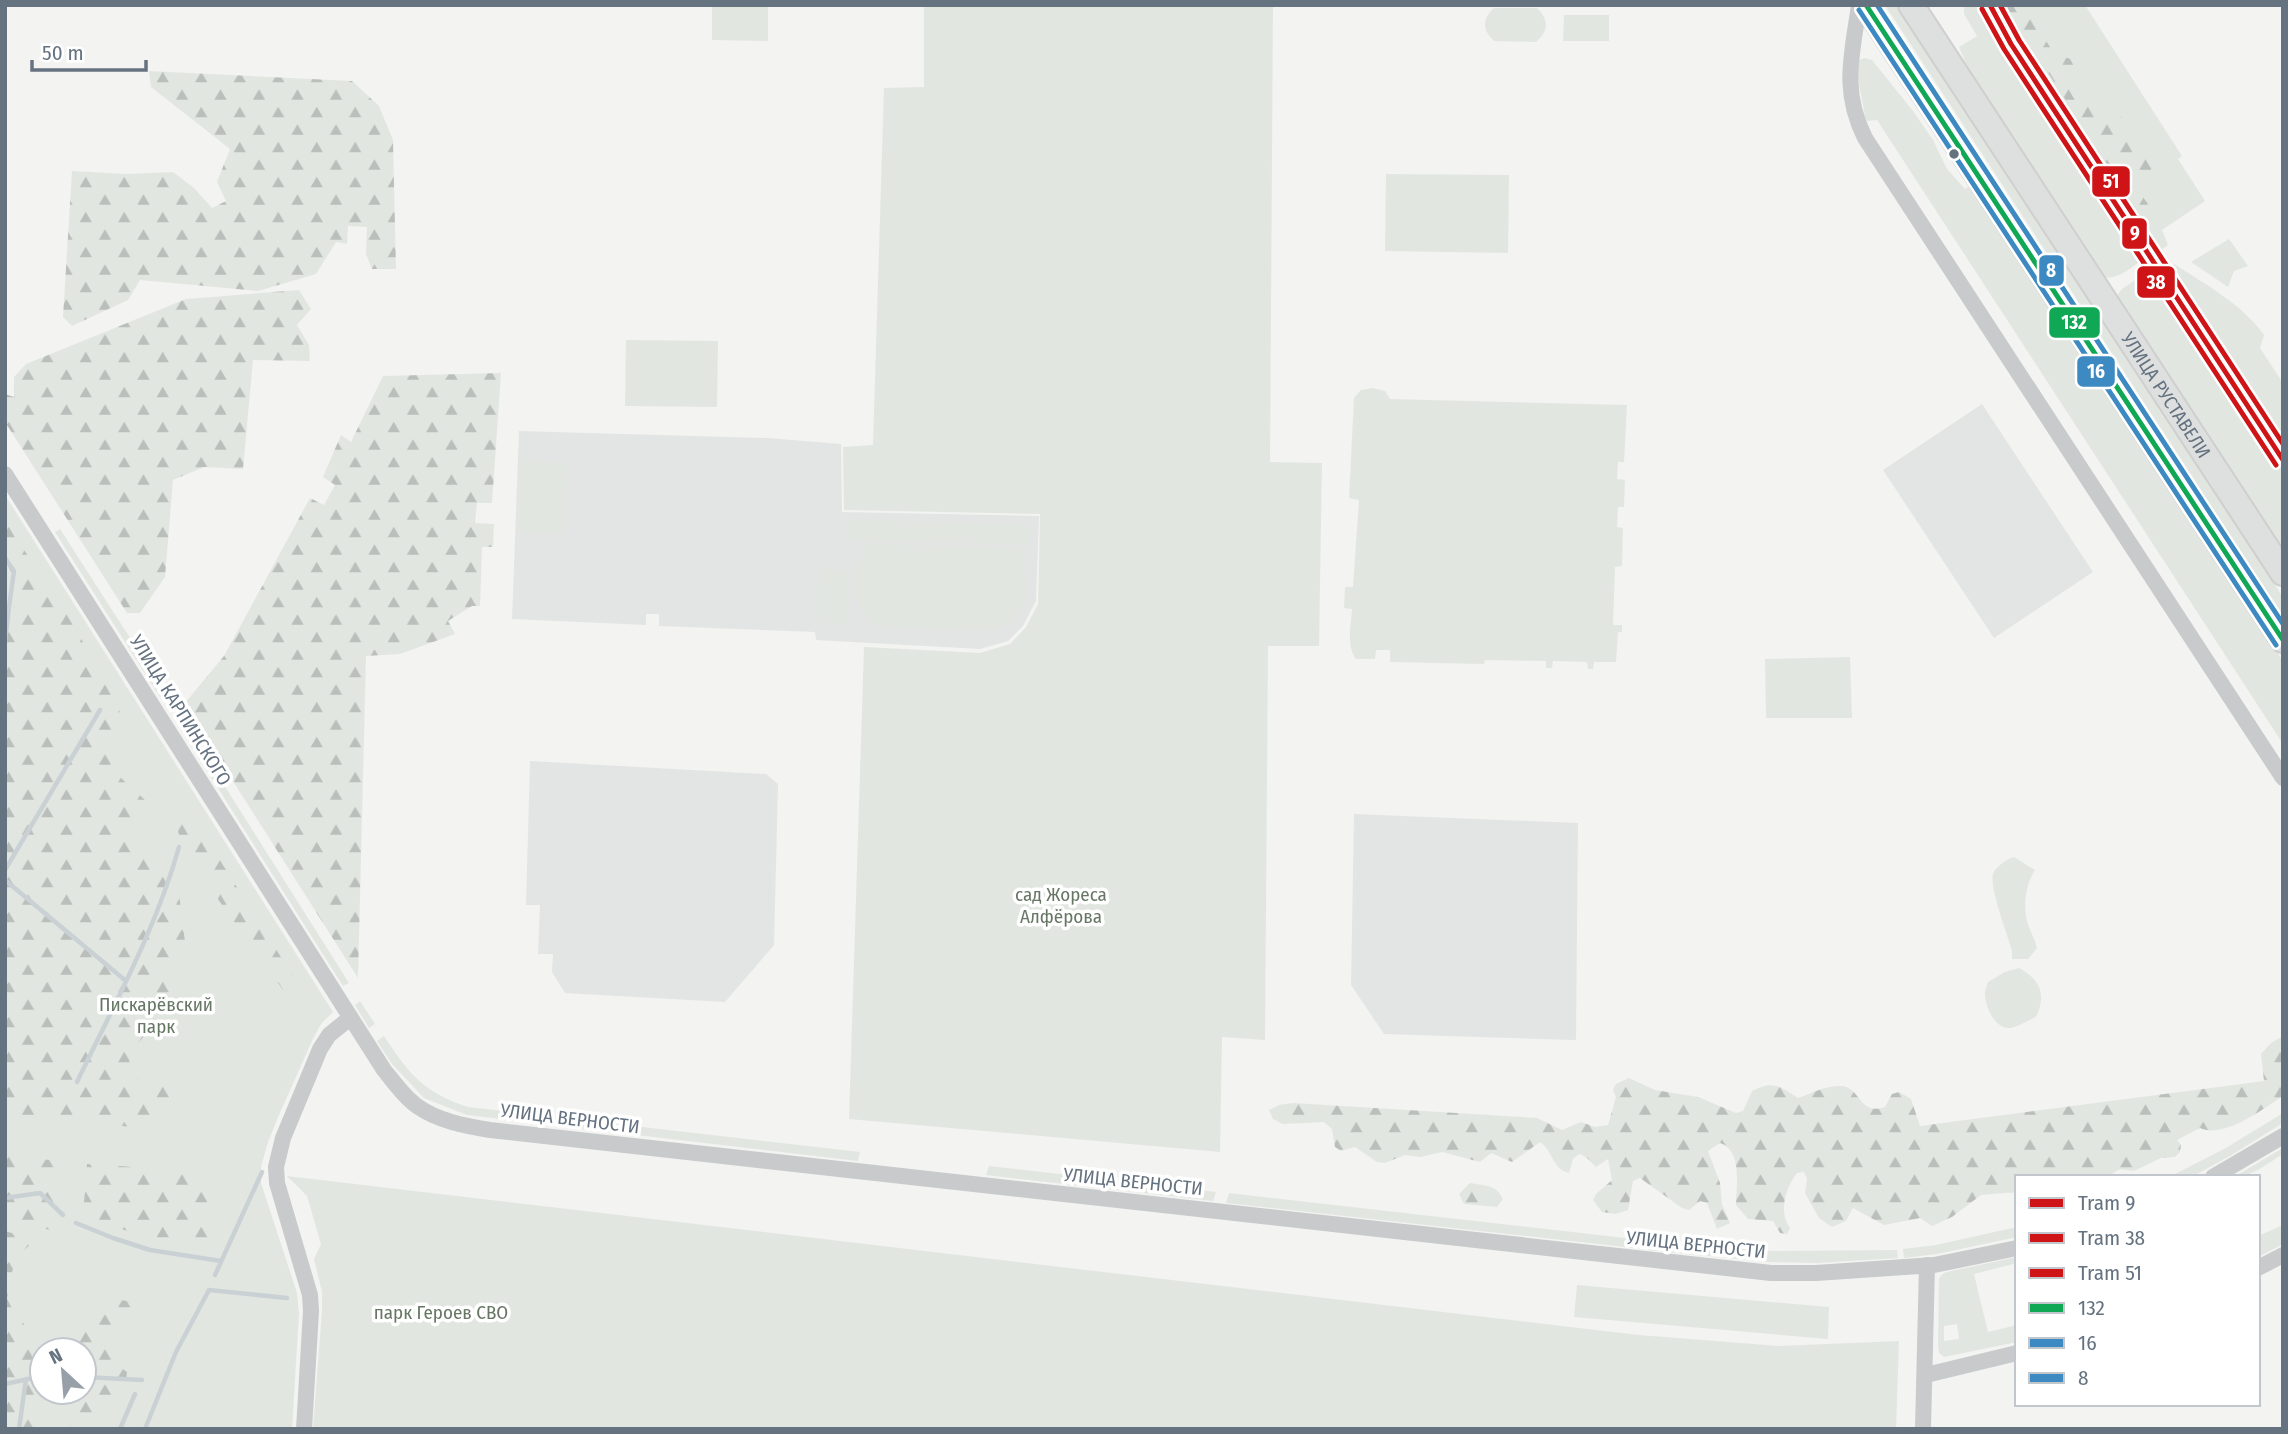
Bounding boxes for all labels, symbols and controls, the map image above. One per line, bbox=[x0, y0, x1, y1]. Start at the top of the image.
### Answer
scale bar bbox=[32, 28, 145, 72]
text: 50 m bbox=[42, 40, 84, 66]
unlabelled marker bbox=[1947, 147, 1961, 161]
line badge: 51 bbox=[2091, 165, 2131, 198]
text: 51 bbox=[2103, 170, 2119, 193]
line badge: 9 bbox=[2121, 217, 2148, 250]
text: 9 bbox=[2130, 222, 2140, 245]
line badge: 8 bbox=[2038, 254, 2065, 287]
text: 8 bbox=[2046, 259, 2056, 282]
line badge: 38 bbox=[2136, 265, 2176, 299]
text: 38 bbox=[2145, 271, 2166, 294]
line badge: 132 bbox=[2048, 306, 2101, 339]
text: 132 bbox=[2061, 311, 2087, 334]
street label: УЛИЦА РУСТАВЕЛИ bbox=[2116, 327, 2215, 462]
line badge: 16 bbox=[2076, 355, 2116, 388]
text: 16 bbox=[2087, 360, 2105, 383]
street label: УЛИЦА КАРПИНСКОГО bbox=[124, 630, 236, 790]
park label: сад Жореса Алфёрова bbox=[1015, 883, 1107, 928]
park label: Пискарёвский парк bbox=[99, 993, 213, 1038]
street label: УЛИЦА ВЕРНОСТИ bbox=[498, 1098, 641, 1138]
street label: УЛИЦА ВЕРНОСТИ bbox=[1061, 1163, 1204, 1200]
legend bbox=[2015, 1175, 2260, 1406]
text: Tram 9 bbox=[2078, 1190, 2135, 1216]
text: Tram 38 bbox=[2078, 1225, 2145, 1251]
street label: УЛИЦА ВЕРНОСТИ bbox=[1624, 1226, 1767, 1263]
text: Tram 51 bbox=[2078, 1260, 2142, 1286]
text: 132 bbox=[2078, 1295, 2105, 1321]
park label: парк Героев СВО bbox=[374, 1301, 508, 1324]
text: 16 bbox=[2078, 1330, 2097, 1356]
north arrow bbox=[28, 1336, 98, 1406]
text: N bbox=[46, 1343, 66, 1369]
text: 8 bbox=[2078, 1365, 2089, 1391]

